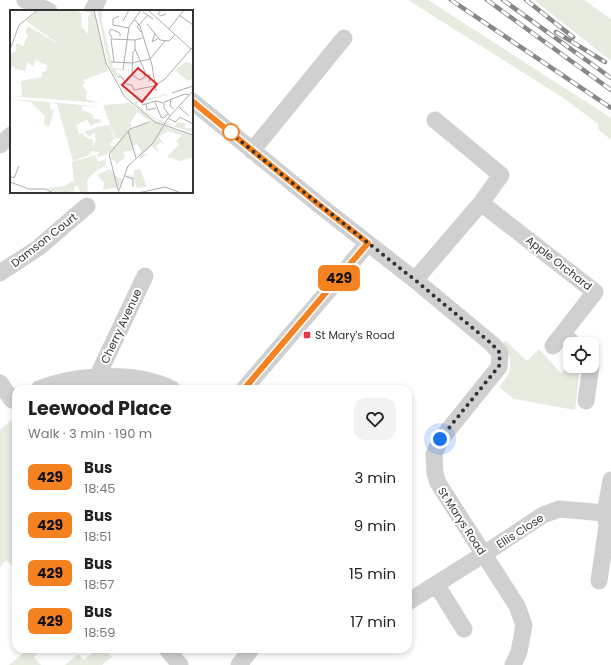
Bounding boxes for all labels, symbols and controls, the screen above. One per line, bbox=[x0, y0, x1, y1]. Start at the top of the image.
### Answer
inset map bbox=[10, 10, 193, 193]
unlabelled marker bbox=[222, 123, 240, 141]
street label: Damson Court bbox=[8, 209, 80, 271]
street label: Apple Orchard bbox=[522, 232, 596, 294]
line badge: 429 bbox=[316, 265, 362, 291]
text: 429 bbox=[326, 268, 352, 288]
street label: Cherry Avenue bbox=[97, 286, 145, 366]
place label: St Mary's Road bbox=[315, 327, 395, 343]
marker: St Mary's Road bbox=[302, 330, 312, 340]
map controls bbox=[563, 337, 599, 373]
button: locate bbox=[563, 337, 599, 373]
text: Leewood Place bbox=[28, 395, 172, 422]
button: heart bbox=[354, 398, 396, 440]
text: Walk · 3 min · 190 m bbox=[28, 424, 152, 443]
your location bbox=[430, 429, 450, 449]
text: Bus bbox=[84, 457, 112, 478]
text: 429 bbox=[37, 467, 63, 487]
text: 3 min bbox=[354, 467, 396, 488]
text: 18:45 bbox=[84, 479, 115, 498]
street label: St Marys Road bbox=[434, 484, 490, 558]
text: Bus bbox=[84, 505, 112, 526]
street label: Ellis Close bbox=[493, 510, 547, 552]
text: 429 bbox=[37, 515, 63, 535]
text: 9 min bbox=[354, 515, 396, 536]
text: 18:51 bbox=[84, 527, 111, 546]
text: Bus bbox=[84, 553, 112, 574]
text: 429 bbox=[37, 563, 63, 583]
text: 15 min bbox=[349, 563, 396, 584]
text: 18:57 bbox=[84, 575, 114, 594]
text: Bus bbox=[84, 601, 112, 622]
text: 429 bbox=[37, 611, 63, 631]
text: 17 min bbox=[350, 611, 396, 632]
text: 18:59 bbox=[84, 623, 116, 642]

